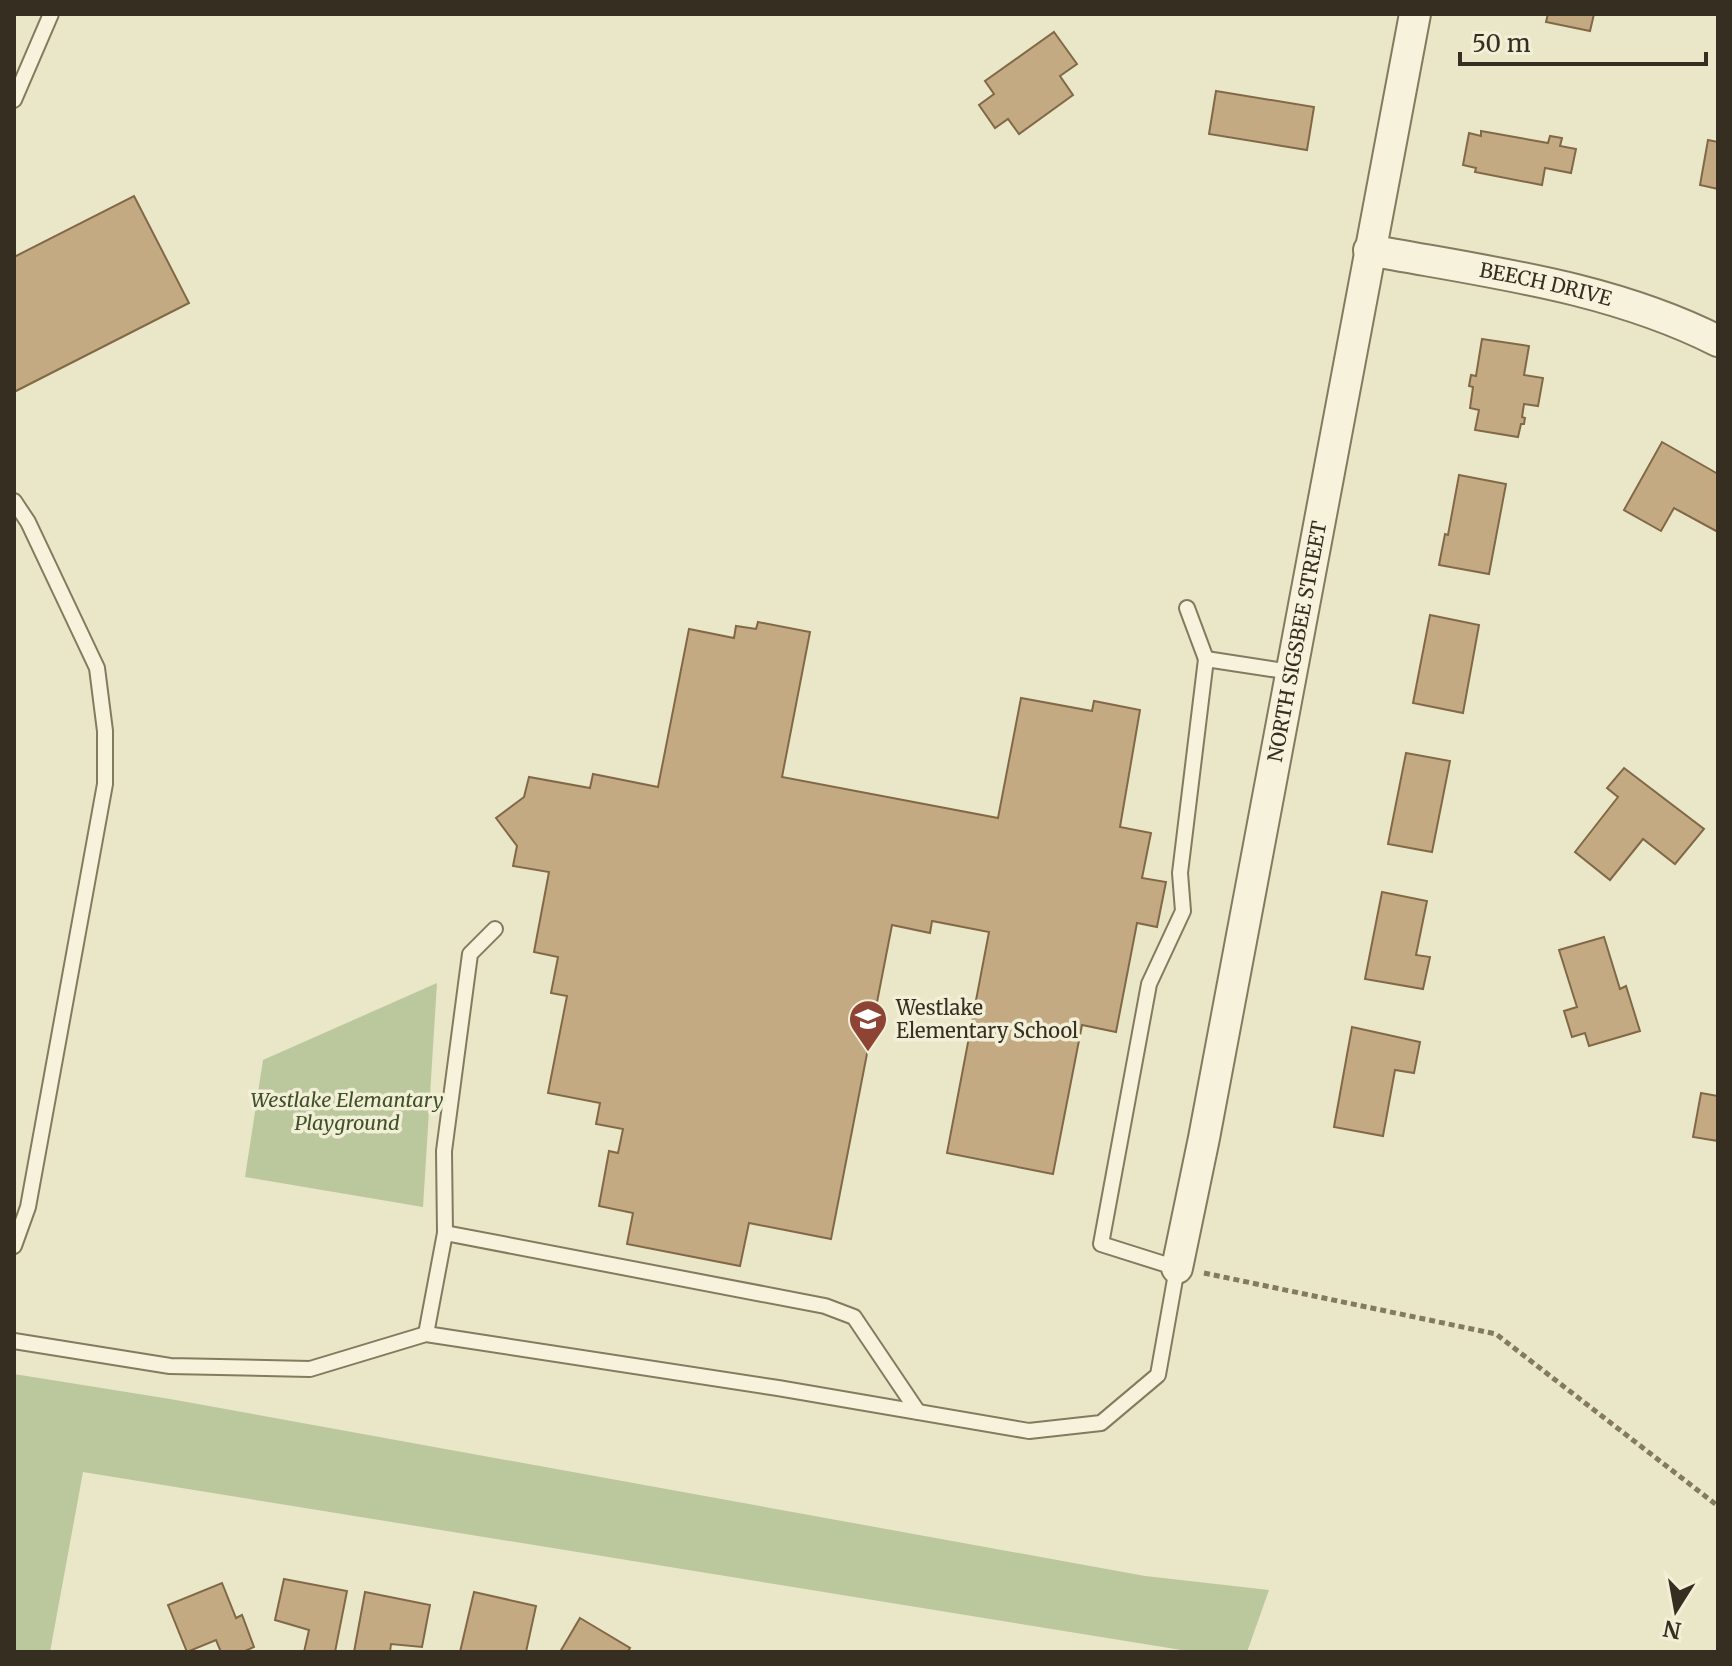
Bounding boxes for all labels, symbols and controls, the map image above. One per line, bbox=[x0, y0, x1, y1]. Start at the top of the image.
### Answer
scale bar bbox=[1460, 16, 1706, 66]
text: 50 m bbox=[1472, 28, 1531, 59]
street label: BEECH DRIVE bbox=[1478, 257, 1615, 311]
street label: NORTH SIGSBEE STREET bbox=[1262, 519, 1332, 764]
place label: Westlake Elementary School bbox=[895, 995, 1078, 1043]
school or university icon: Westlake Elementary School bbox=[847, 998, 889, 1053]
park label: Westlake Elemantary Playground bbox=[251, 1087, 444, 1135]
north arrow bbox=[1636, 1570, 1716, 1650]
text: N bbox=[1660, 1614, 1683, 1645]

